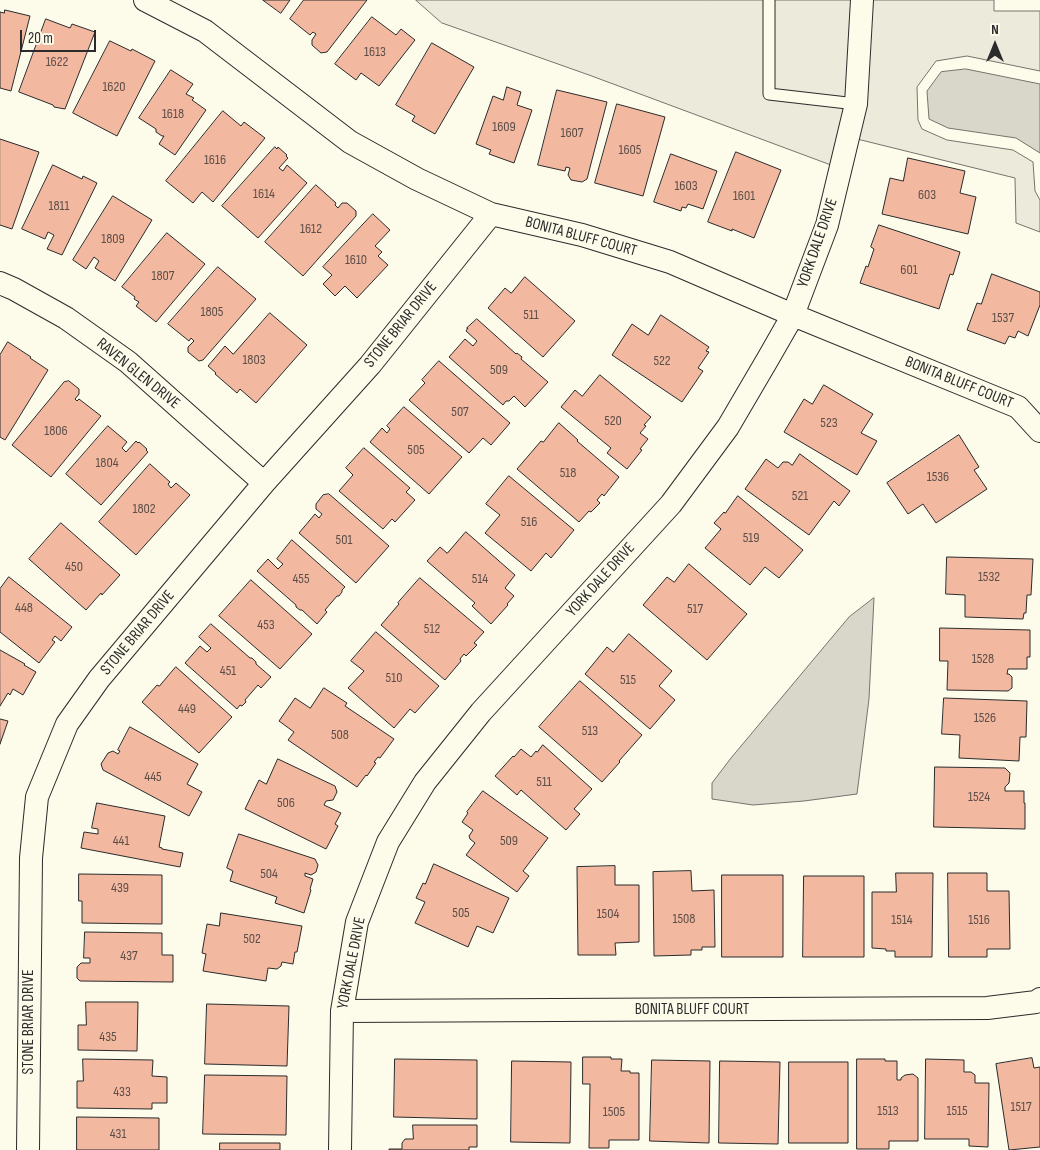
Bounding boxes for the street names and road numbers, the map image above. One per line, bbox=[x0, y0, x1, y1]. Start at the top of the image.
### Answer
street label: YORK DALE DRIVE bbox=[794, 196, 842, 290]
street label: BONITA BLUFF COURT bbox=[523, 213, 639, 261]
street label: STONE BRIAR DRIVE bbox=[361, 278, 441, 372]
street label: RAVEN GLEN DRIVE bbox=[92, 335, 184, 413]
street label: BONITA BLUFF COURT bbox=[902, 353, 1016, 413]
street label: YORK DALE DRIVE bbox=[563, 539, 639, 621]
street label: STONE BRIAR DRIVE bbox=[97, 587, 179, 679]
street label: YORK DALE DRIVE bbox=[334, 915, 370, 1011]
street label: STONE BRIAR DRIVE bbox=[19, 970, 39, 1074]
street label: BONITA BLUFF COURT bbox=[635, 1000, 749, 1020]

